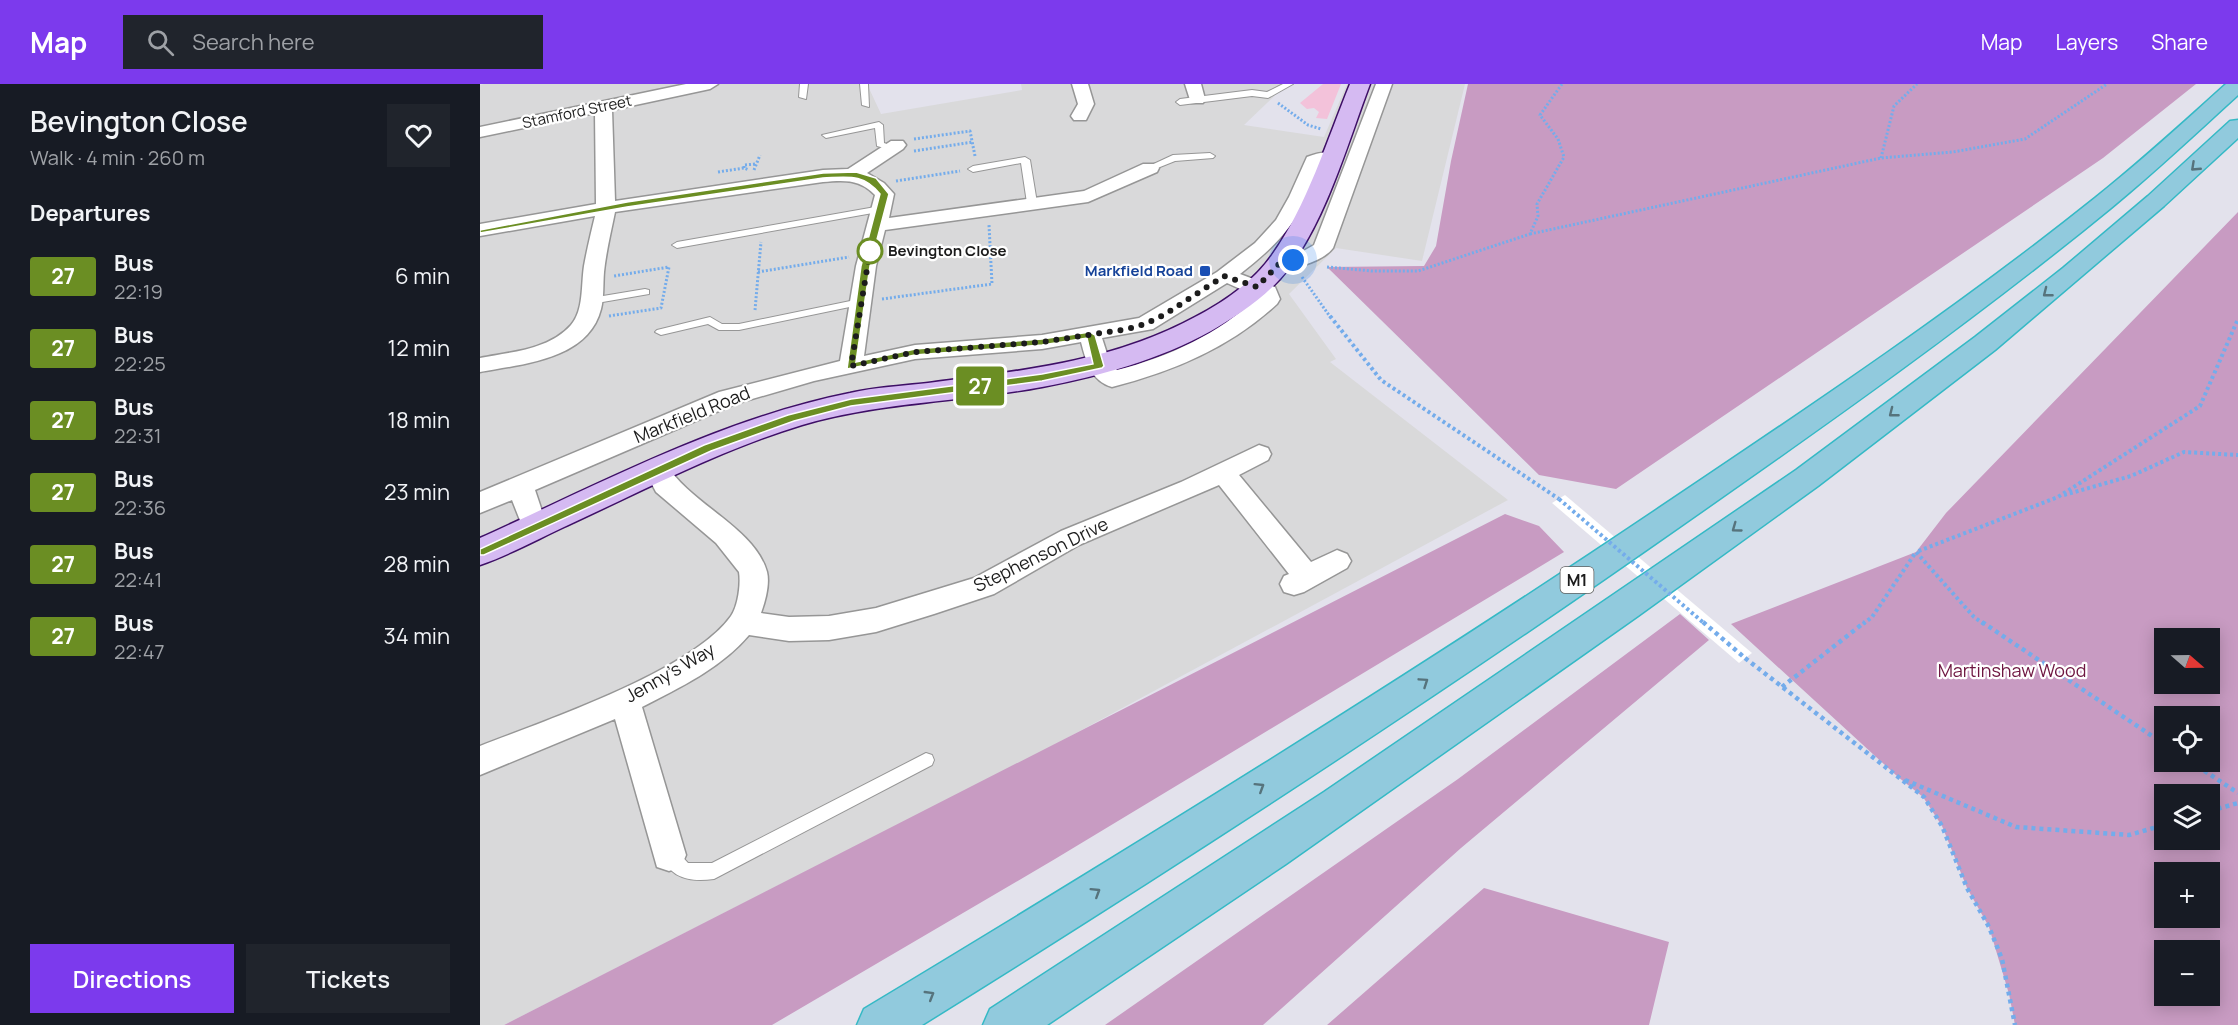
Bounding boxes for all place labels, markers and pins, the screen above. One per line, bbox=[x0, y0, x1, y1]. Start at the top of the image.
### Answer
marker: Bevington Close bbox=[857, 238, 883, 264]
place label: Bevington Close bbox=[888, 240, 1007, 261]
place label: Markfield Road bbox=[1085, 260, 1193, 281]
marker: Markfield Road bbox=[1198, 264, 1212, 278]

